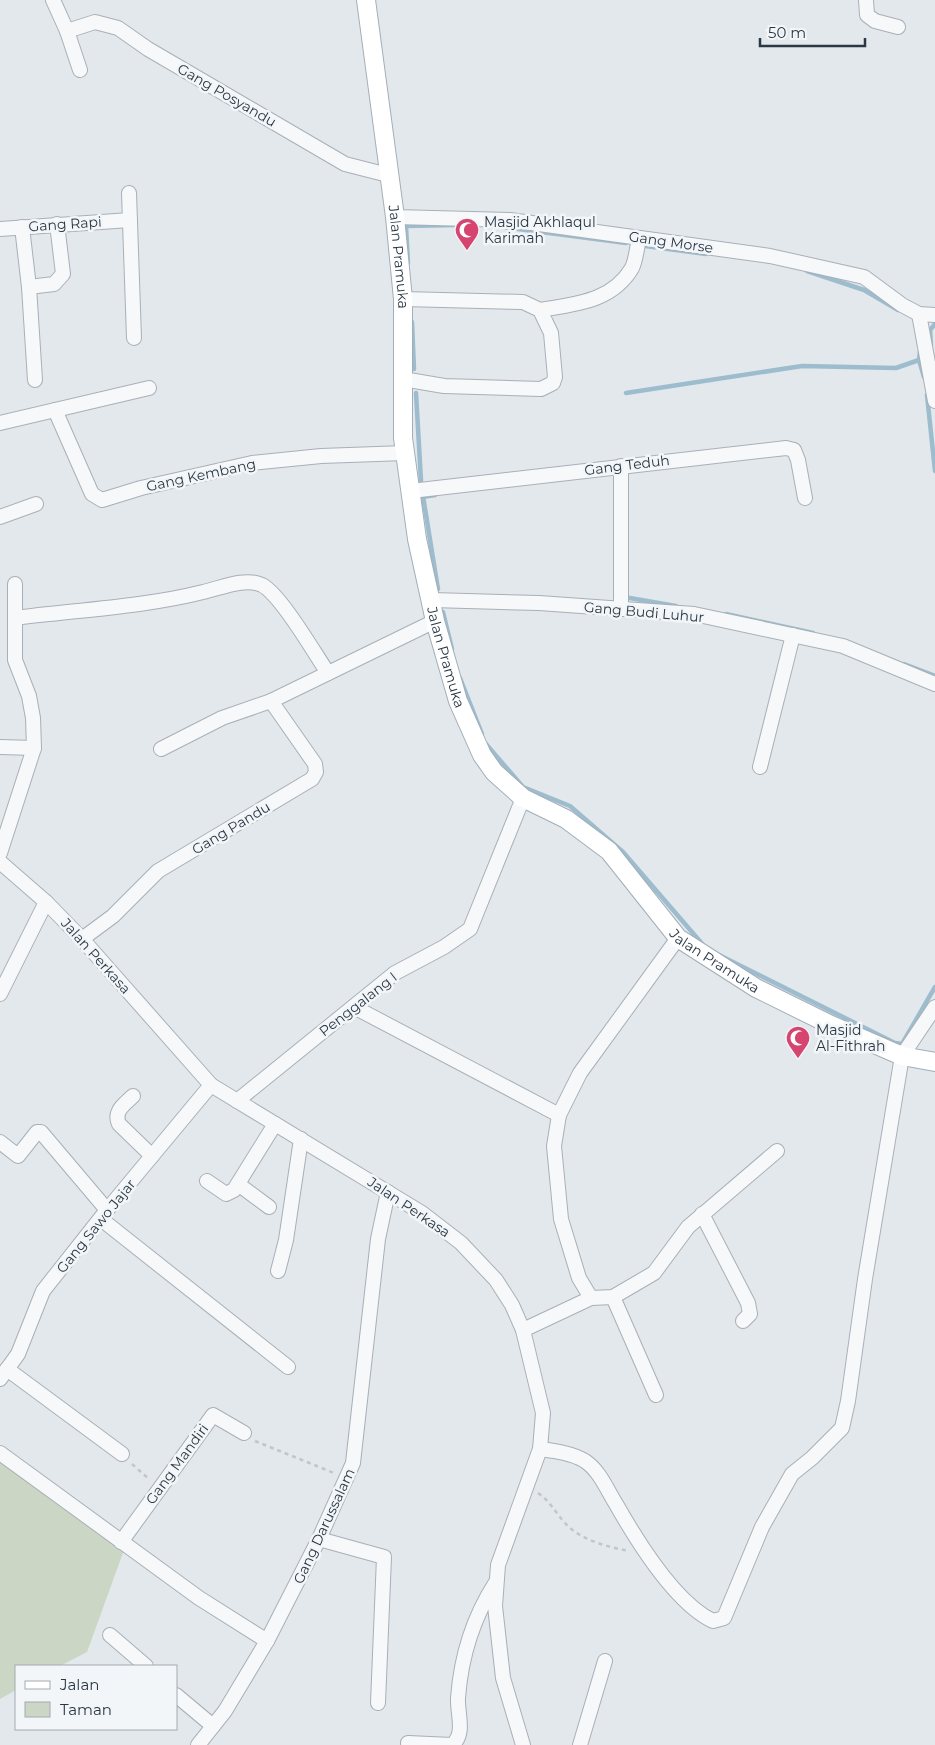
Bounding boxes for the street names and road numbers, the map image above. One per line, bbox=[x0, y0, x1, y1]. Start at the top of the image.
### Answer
street label: Gang Posyandu bbox=[174, 59, 280, 131]
street label: Jalan Pramuka bbox=[384, 203, 412, 309]
street label: Gang Rapi bbox=[28, 212, 102, 236]
street label: Gang Morse bbox=[628, 227, 714, 257]
street label: Gang Teduh bbox=[583, 451, 671, 479]
street label: Gang Kembang bbox=[145, 455, 257, 495]
street label: Gang Budi Luhur bbox=[583, 598, 705, 626]
street label: Jalan Pramuka bbox=[423, 604, 469, 711]
street label: Gang Pandu bbox=[189, 798, 273, 858]
street label: Jalan Perkasa bbox=[57, 914, 135, 998]
street label: Jalan Pramuka bbox=[665, 925, 763, 997]
street label: Penggalang I bbox=[315, 968, 401, 1040]
street label: Jalan Perkasa bbox=[363, 1172, 454, 1241]
street label: Gang Sawo Jajar bbox=[52, 1175, 140, 1277]
street label: Gang Mandiri bbox=[142, 1420, 212, 1508]
street label: Gang Darussalam bbox=[289, 1465, 359, 1587]

